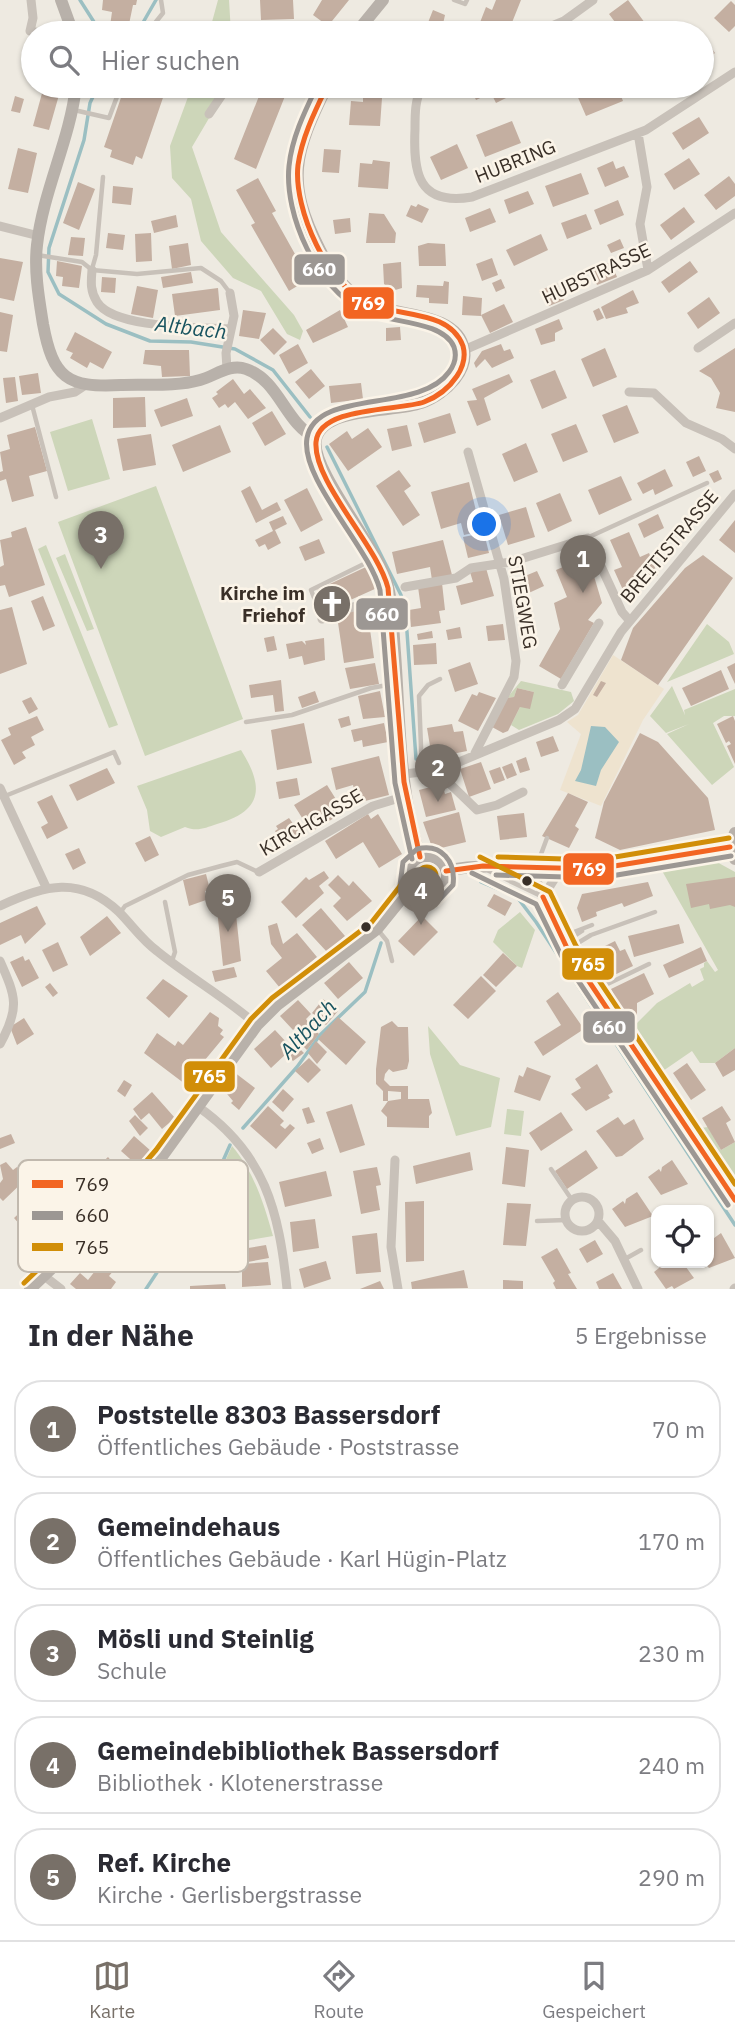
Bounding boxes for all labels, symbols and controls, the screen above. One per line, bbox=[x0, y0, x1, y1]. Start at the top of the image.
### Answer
search box bbox=[21, 21, 714, 98]
icon: search bbox=[45, 41, 83, 79]
text: Hier suchen bbox=[101, 43, 240, 77]
street label: HUBRING bbox=[471, 134, 559, 188]
street label: HUBSTRASSE bbox=[538, 237, 654, 309]
line badge: 660 bbox=[293, 253, 346, 286]
text: 660 bbox=[302, 257, 336, 281]
line badge: 769 bbox=[342, 286, 395, 320]
text: 769 bbox=[351, 291, 385, 315]
water label: Altbach bbox=[153, 309, 228, 345]
street label: BREITISTRASSE bbox=[615, 485, 723, 607]
your location bbox=[467, 507, 501, 541]
pin: 3 bbox=[78, 511, 124, 569]
pin: 1 bbox=[560, 535, 606, 593]
street label: STIEGWEG bbox=[503, 553, 543, 651]
place label: Kirche im Friehof bbox=[220, 581, 305, 627]
church icon: Kirche im Friehof bbox=[311, 583, 353, 625]
line badge: 660 bbox=[355, 597, 409, 631]
text: 660 bbox=[365, 602, 399, 626]
pin: 2 bbox=[415, 744, 461, 802]
street label: KIRCHGASSE bbox=[255, 783, 367, 861]
line badge: 769 bbox=[562, 852, 615, 886]
text: 769 bbox=[572, 857, 606, 881]
pin: 4 bbox=[398, 867, 444, 925]
pin: 5 bbox=[205, 874, 251, 932]
unlabelled marker bbox=[520, 874, 534, 888]
unlabelled marker bbox=[359, 920, 373, 934]
line badge: 765 bbox=[561, 947, 615, 981]
text: 765 bbox=[571, 952, 605, 976]
water label: Altbach bbox=[272, 993, 342, 1065]
line badge: 660 bbox=[582, 1010, 636, 1044]
text: 660 bbox=[592, 1015, 626, 1039]
line badge: 765 bbox=[183, 1060, 236, 1093]
text: 765 bbox=[192, 1064, 226, 1088]
legend bbox=[18, 1160, 248, 1272]
text: 769 bbox=[75, 1172, 109, 1196]
text: 660 bbox=[75, 1203, 109, 1227]
map controls bbox=[651, 1205, 714, 1268]
button: locate bbox=[651, 1205, 714, 1268]
text: 765 bbox=[75, 1235, 109, 1259]
text: In der Nähe bbox=[28, 1315, 194, 1354]
text: 5 Ergebnisse bbox=[575, 1320, 707, 1350]
text: Poststelle 8303 Bassersdorf bbox=[97, 1397, 440, 1431]
text: 1 bbox=[46, 1414, 60, 1444]
text: 70 m bbox=[652, 1414, 705, 1444]
text: Öffentliches Gebäude · Poststrasse bbox=[97, 1431, 459, 1461]
text: Gemeindehaus bbox=[97, 1509, 280, 1543]
text: 2 bbox=[46, 1526, 60, 1556]
text: 170 m bbox=[638, 1526, 705, 1556]
text: Öffentliches Gebäude · Karl Hügin-Platz bbox=[97, 1543, 507, 1573]
text: Mösli und Steinlig bbox=[97, 1621, 314, 1655]
text: 3 bbox=[46, 1638, 60, 1668]
text: 230 m bbox=[638, 1638, 705, 1668]
text: Schule bbox=[97, 1655, 167, 1685]
text: Gemeindebibliothek Bassersdorf bbox=[97, 1733, 499, 1767]
text: 4 bbox=[46, 1750, 60, 1780]
text: 240 m bbox=[638, 1750, 705, 1780]
text: Bibliothek · Klotenerstrasse bbox=[97, 1767, 383, 1797]
text: Ref. Kirche bbox=[97, 1845, 231, 1879]
text: 5 bbox=[46, 1862, 60, 1892]
text: 290 m bbox=[638, 1862, 705, 1892]
text: Kirche · Gerlisbergstrasse bbox=[97, 1879, 362, 1909]
tab: Karte bbox=[89, 1957, 135, 2023]
tab: Route bbox=[314, 1957, 364, 2023]
tab: Gespeichert bbox=[542, 1957, 646, 2023]

